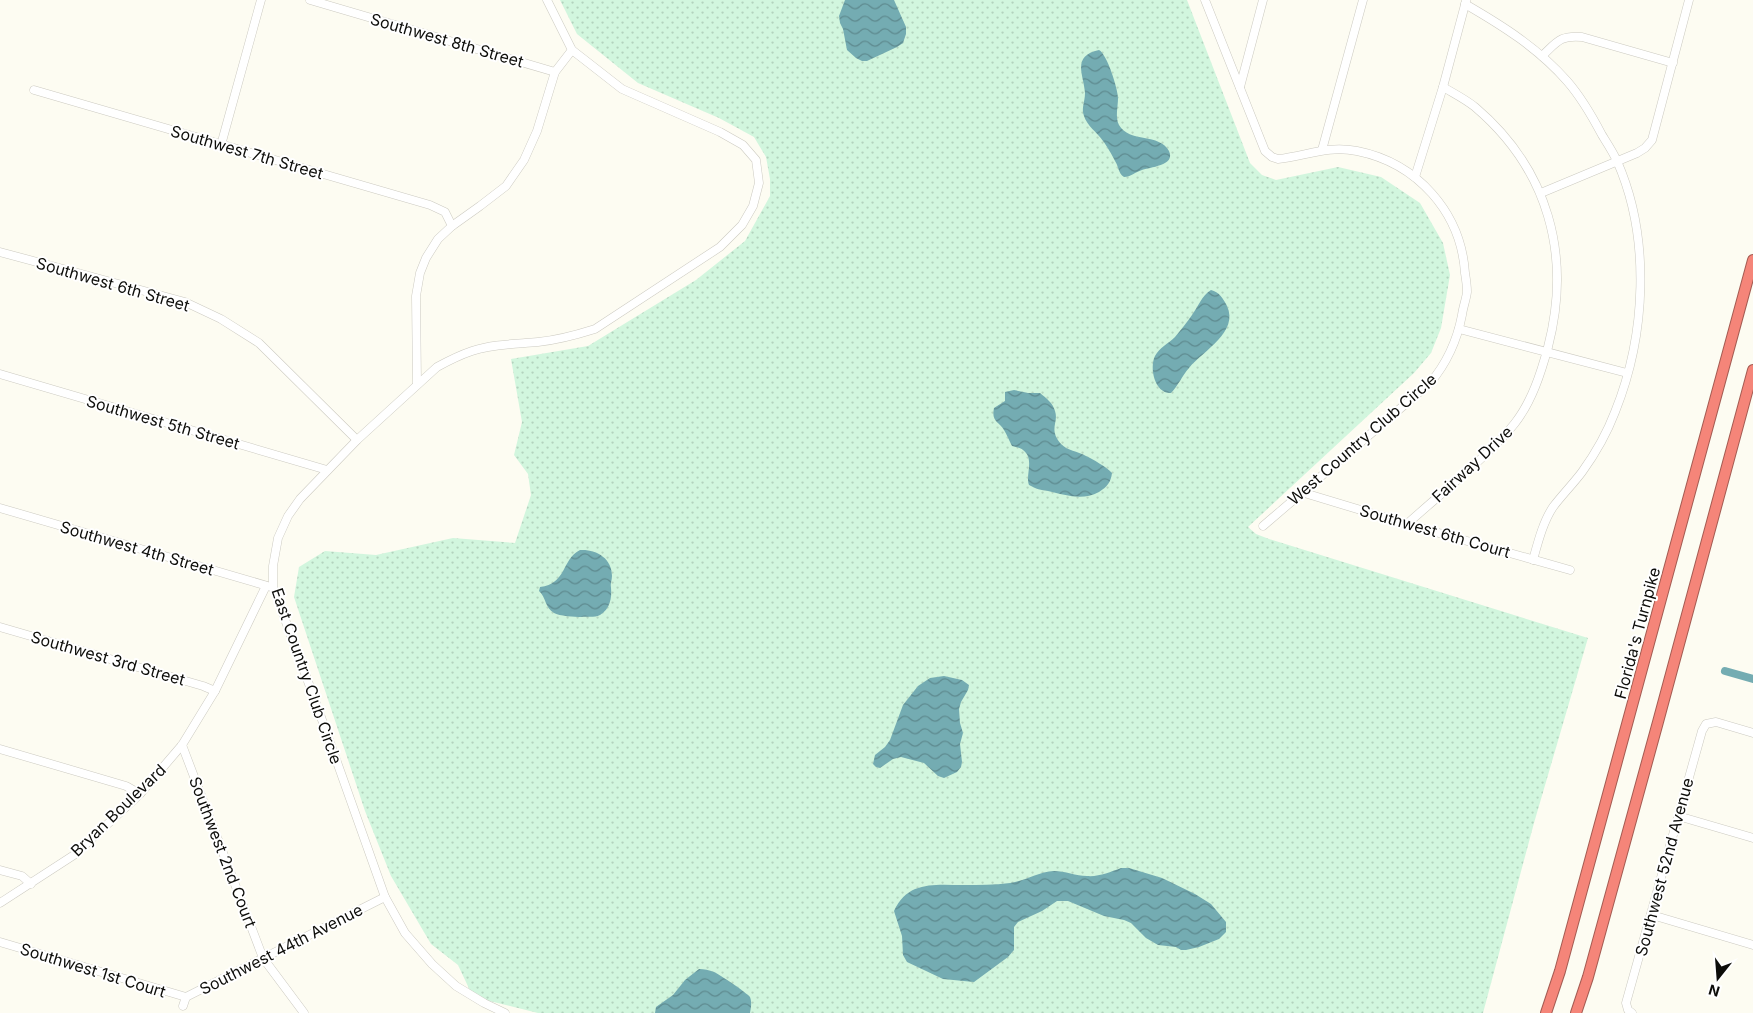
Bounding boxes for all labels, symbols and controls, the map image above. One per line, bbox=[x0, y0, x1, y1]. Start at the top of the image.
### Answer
street label: Southwest 8th Street bbox=[368, 9, 526, 71]
street label: Southwest 7th Street bbox=[168, 121, 326, 183]
street label: Southwest 6th Street bbox=[34, 253, 192, 315]
street label: West Country Club Circle bbox=[1284, 369, 1440, 509]
street label: Southwest 5th Street bbox=[84, 391, 242, 453]
street label: Fairway Drive bbox=[1427, 422, 1517, 506]
street label: Southwest 6th Court bbox=[1357, 500, 1513, 562]
street label: Southwest 4th Street bbox=[58, 516, 216, 580]
street label: Florida's Turnpike bbox=[1610, 565, 1664, 701]
street label: East Country Club Circle bbox=[267, 585, 347, 767]
street label: Southwest 3rd Street bbox=[29, 626, 187, 690]
street label: Bryan Boulevard bbox=[66, 760, 170, 860]
street label: Southwest 2nd Court bbox=[185, 774, 261, 930]
street label: Southwest 52nd Avenue bbox=[1631, 776, 1697, 958]
street label: Southwest 44th Avenue bbox=[196, 899, 366, 999]
street label: Southwest 1st Court bbox=[18, 938, 168, 1002]
north arrow bbox=[1693, 953, 1743, 1003]
text: N bbox=[1706, 981, 1722, 1001]

